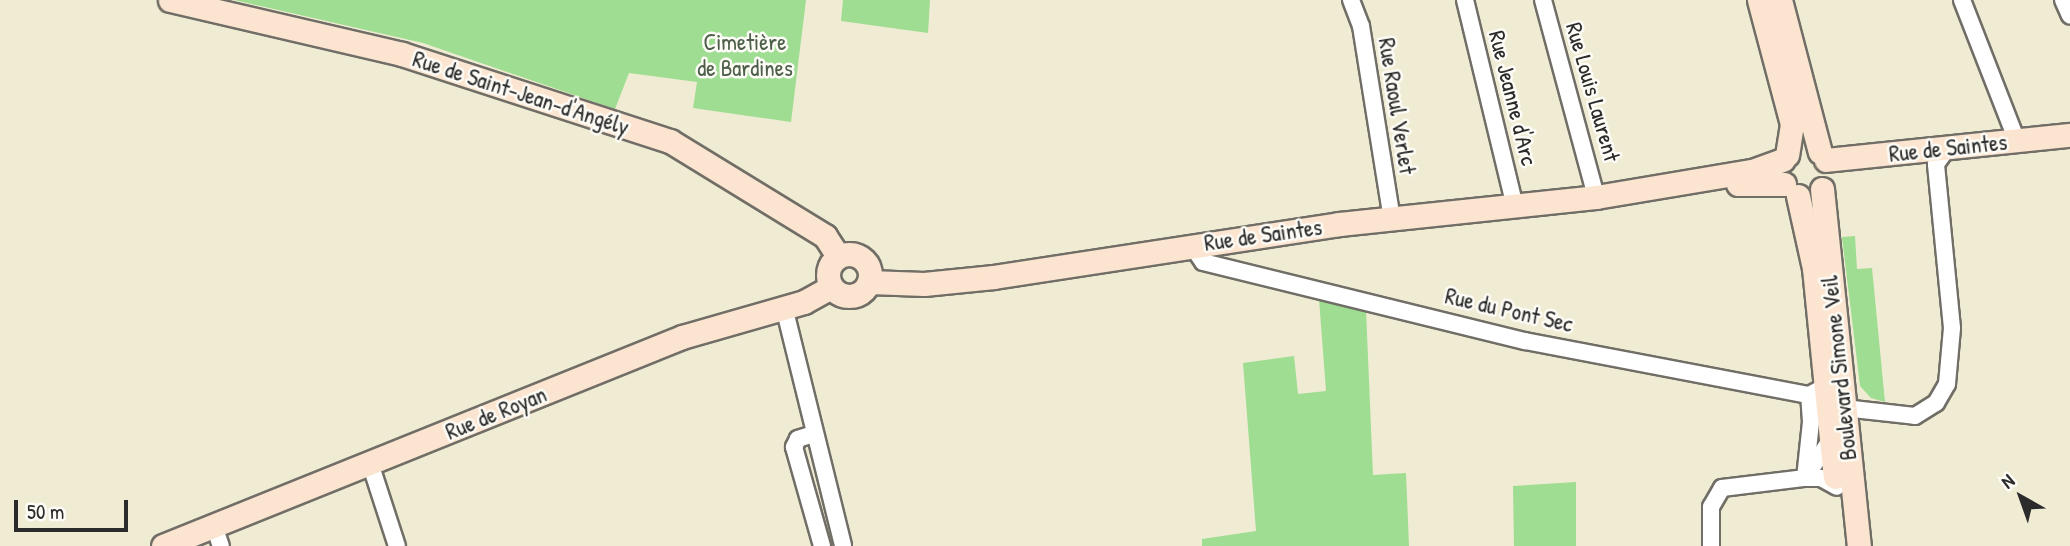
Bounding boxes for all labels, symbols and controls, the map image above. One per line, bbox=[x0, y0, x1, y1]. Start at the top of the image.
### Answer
street label: Rue Louis Laurent bbox=[1560, 19, 1626, 165]
park label: Cimetière de Bardines bbox=[697, 28, 793, 82]
street label: Rue Jeanne d'Arc bbox=[1483, 28, 1543, 168]
street label: Rue Raoul Verlet bbox=[1373, 36, 1421, 176]
street label: Rue de Saint-Jean-d'Angély bbox=[409, 45, 633, 141]
street label: Rue de Saintes bbox=[1888, 128, 2008, 168]
street label: Rue de Saintes bbox=[1202, 213, 1324, 257]
street label: Boulevard Simone Veil bbox=[1816, 274, 1862, 462]
street label: Rue du Pont Sec bbox=[1443, 282, 1575, 338]
street label: Rue de Royan bbox=[442, 380, 550, 446]
north arrow bbox=[1986, 462, 2056, 532]
text: N bbox=[1995, 468, 2020, 494]
scale bar bbox=[18, 486, 131, 530]
text: 50 m bbox=[27, 497, 64, 526]

